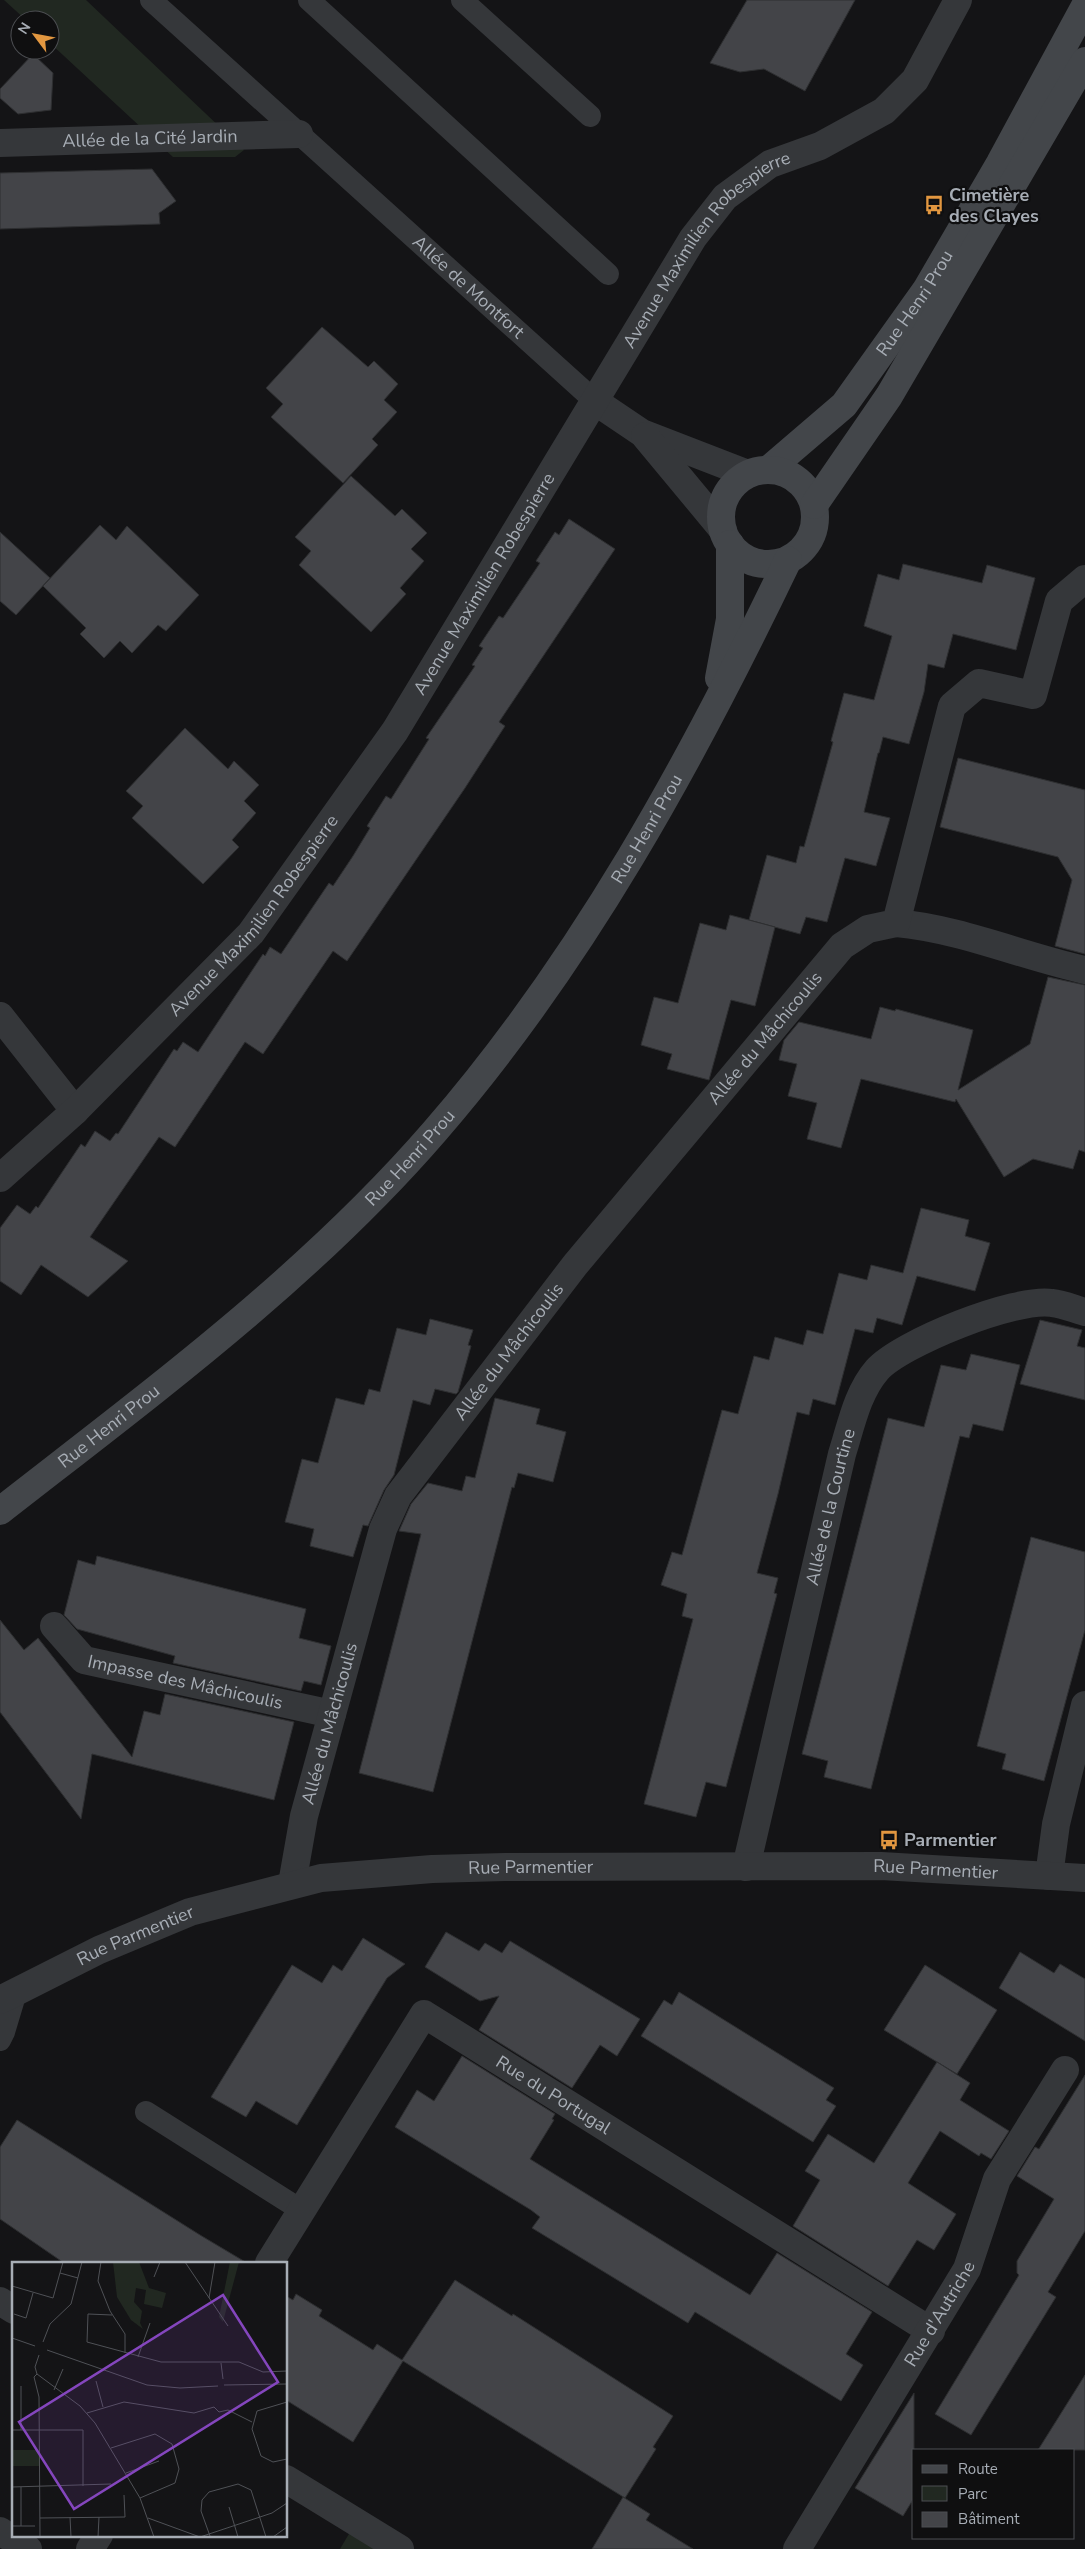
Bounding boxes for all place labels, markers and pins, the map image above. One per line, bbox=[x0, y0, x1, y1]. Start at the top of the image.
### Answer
place label: Cimetière des Clayes bbox=[949, 183, 1039, 228]
bus stop icon: Cimetière des Clayes bbox=[923, 194, 945, 216]
place label: Parmentier bbox=[904, 1828, 997, 1852]
bus stop icon: Parmentier bbox=[878, 1829, 900, 1851]

